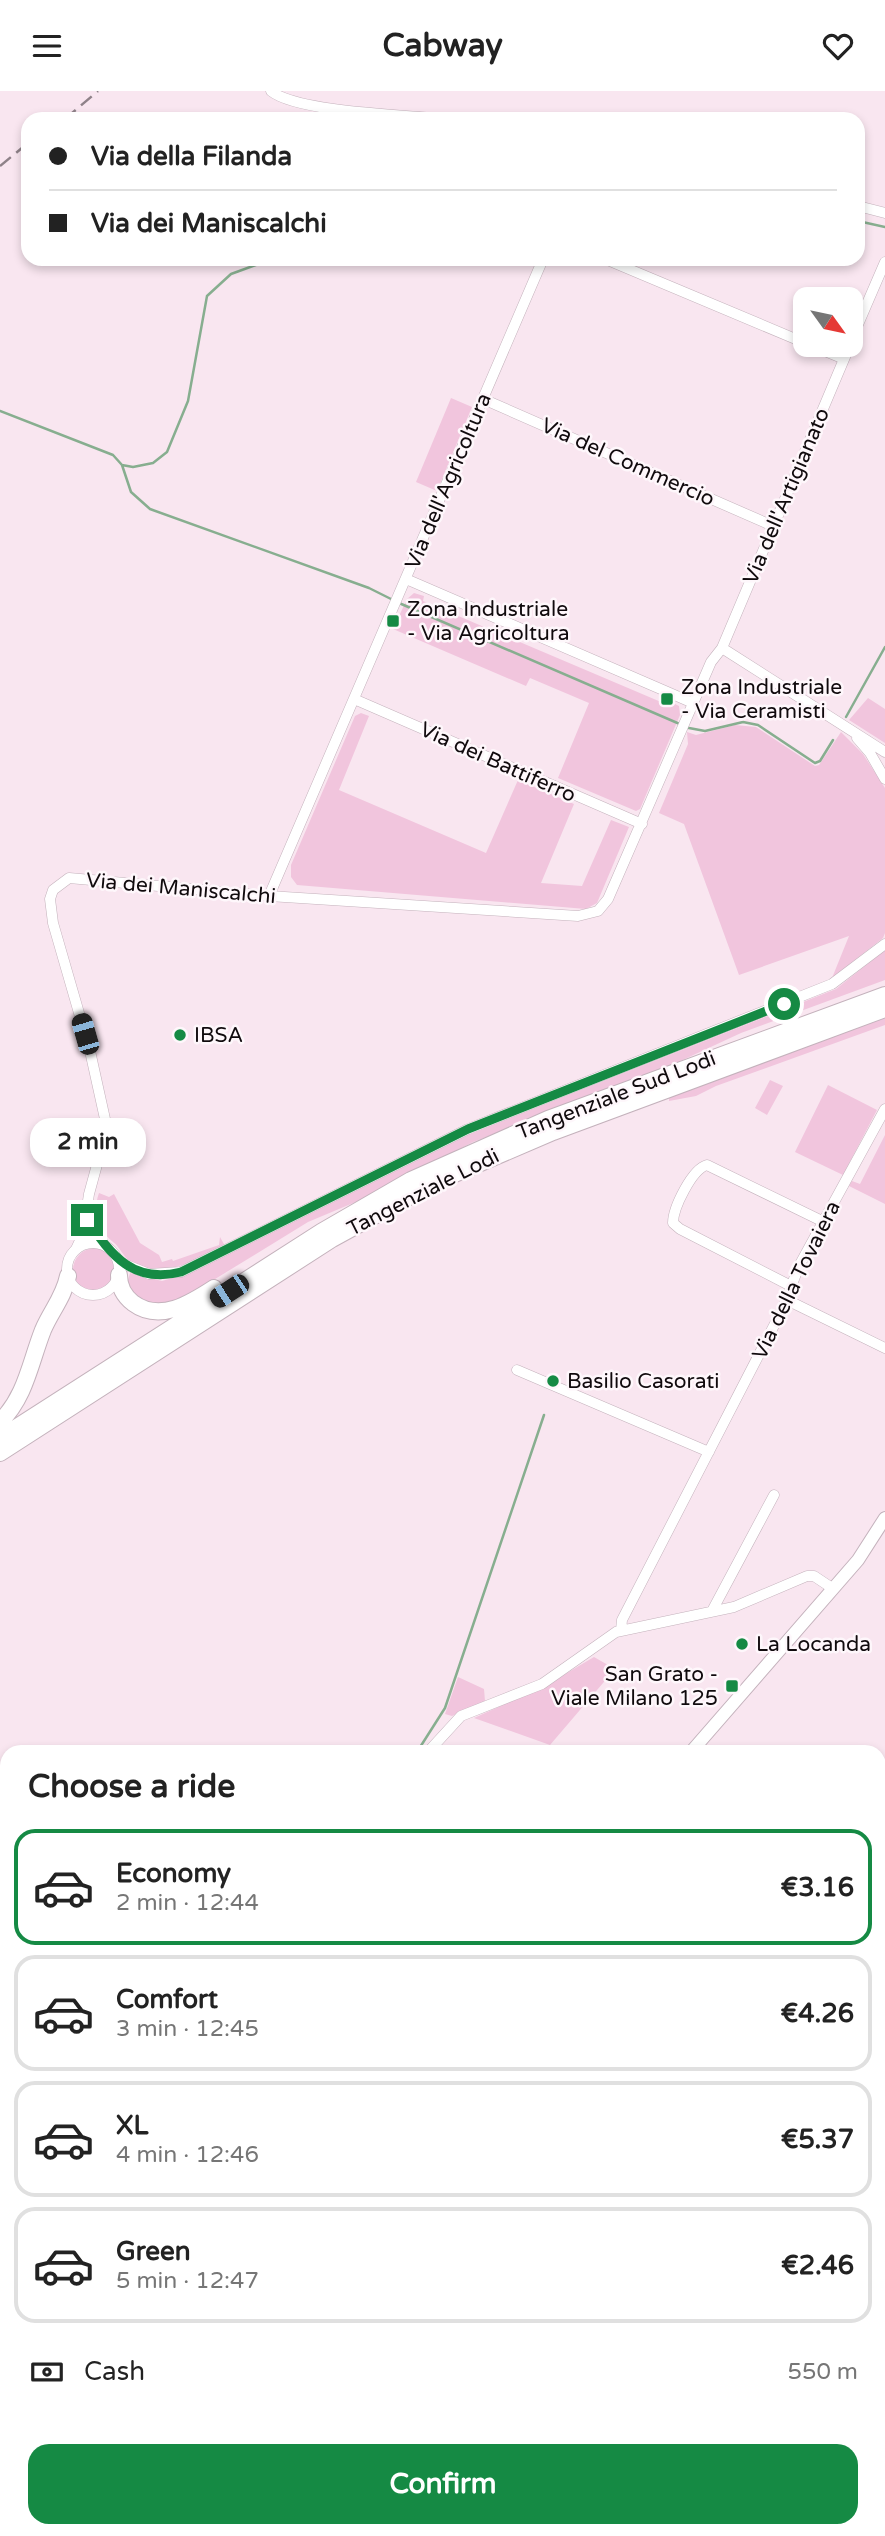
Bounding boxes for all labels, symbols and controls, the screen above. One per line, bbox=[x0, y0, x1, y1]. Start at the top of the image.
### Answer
icon: menu bbox=[28, 27, 66, 65]
text: Cabway bbox=[382, 27, 503, 65]
icon: heart bbox=[819, 27, 857, 65]
text: Via della Filanda bbox=[91, 141, 292, 172]
text: Via dei Maniscalchi bbox=[91, 208, 327, 239]
north arrow bbox=[793, 287, 863, 357]
map controls bbox=[793, 287, 863, 357]
street label: Via dell'Agricoltura bbox=[400, 389, 497, 573]
street label: Via dell'Artigianato bbox=[738, 404, 835, 588]
street label: Via del Commercio bbox=[537, 413, 718, 512]
place label: Zona Industriale - Via Agricoltura bbox=[407, 597, 570, 646]
marker: Zona Industriale - Via Agricoltura bbox=[385, 613, 401, 629]
place label: Zona Industriale - Via Ceramisti bbox=[681, 675, 842, 724]
marker: Zona Industriale - Via Ceramisti bbox=[659, 691, 675, 707]
street label: Via dei Battiferro bbox=[416, 717, 580, 808]
street label: Via dei Maniscalchi bbox=[85, 868, 277, 909]
route start bbox=[768, 988, 800, 1020]
car bbox=[70, 1011, 101, 1057]
place label: IBSA bbox=[194, 1023, 243, 1048]
marker: IBSA bbox=[172, 1027, 188, 1043]
street label: Tangenziale Sud Lodi bbox=[513, 1046, 719, 1145]
callout: 2 min bbox=[29, 1119, 145, 1167]
text: 2 min bbox=[57, 1128, 119, 1156]
street label: Tangenziale Lodi bbox=[343, 1143, 503, 1242]
street label: Via della Tovaiera bbox=[747, 1197, 846, 1364]
route end bbox=[71, 1204, 103, 1236]
car bbox=[206, 1271, 253, 1311]
place label: Basilio Casorati bbox=[567, 1369, 719, 1394]
marker: Basilio Casorati bbox=[545, 1373, 561, 1389]
place label: La Locanda bbox=[756, 1632, 871, 1657]
marker: La Locanda bbox=[734, 1636, 750, 1652]
place label: San Grato - Viale Milano 125 bbox=[551, 1662, 718, 1711]
marker: San Grato - Viale Milano 125 bbox=[724, 1678, 740, 1694]
text: Choose a ride bbox=[28, 1768, 235, 1806]
icon: car bbox=[32, 1856, 95, 1919]
text: Economy bbox=[116, 1858, 231, 1889]
text: €3.16 bbox=[781, 1872, 854, 1903]
text: 2 min · 12:44 bbox=[116, 1889, 259, 1917]
icon: car bbox=[32, 1982, 95, 2045]
text: Comfort bbox=[116, 1984, 218, 2015]
text: €4.26 bbox=[781, 1998, 854, 2029]
text: 3 min · 12:45 bbox=[116, 2015, 259, 2043]
icon: car bbox=[32, 2108, 95, 2171]
text: XL bbox=[116, 2110, 148, 2141]
text: €5.37 bbox=[781, 2124, 854, 2155]
text: 4 min · 12:46 bbox=[116, 2141, 259, 2169]
icon: car bbox=[32, 2234, 95, 2297]
text: Green bbox=[116, 2236, 191, 2267]
text: €2.46 bbox=[781, 2250, 854, 2281]
text: 5 min · 12:47 bbox=[116, 2267, 259, 2295]
icon: cash bbox=[28, 2353, 66, 2391]
text: Cash bbox=[84, 2356, 145, 2387]
text: 550 m bbox=[788, 2358, 858, 2386]
button: Confirm bbox=[28, 2444, 858, 2524]

